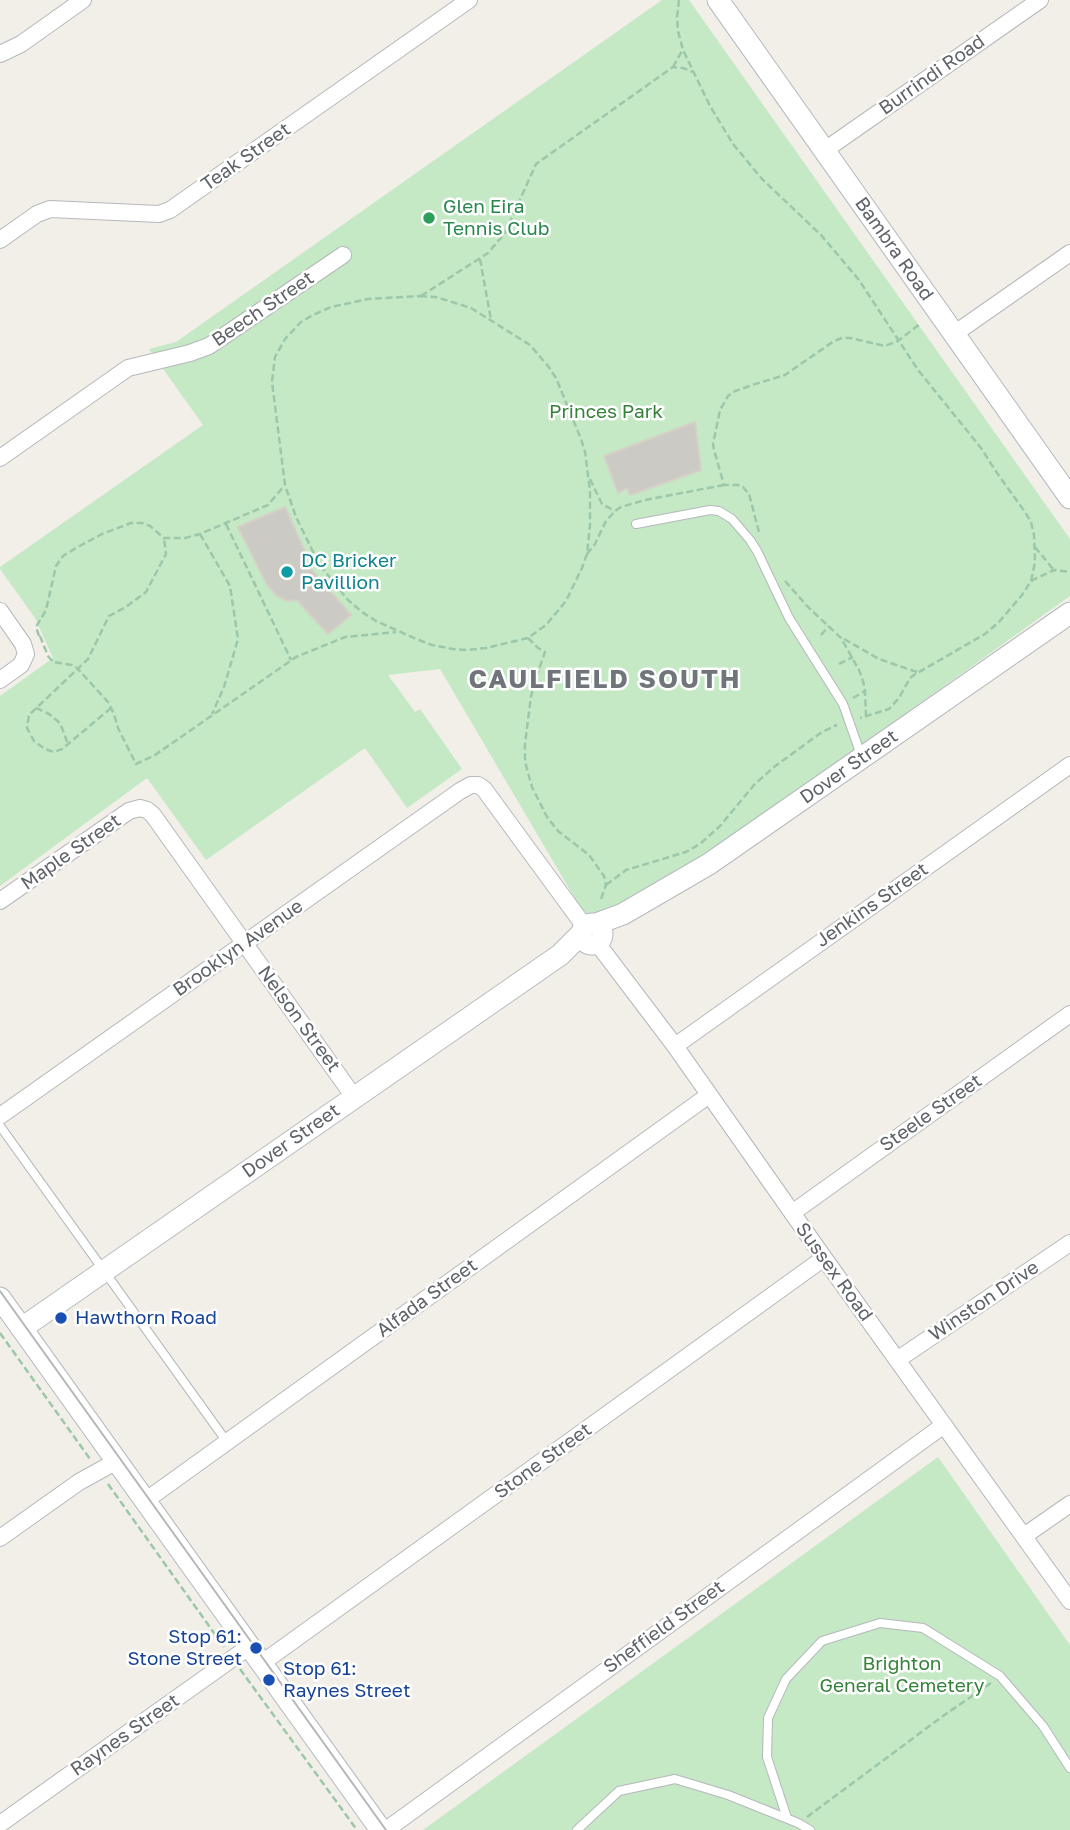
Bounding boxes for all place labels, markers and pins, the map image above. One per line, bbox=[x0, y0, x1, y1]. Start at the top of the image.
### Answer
place label: Glen Eira Tennis Club bbox=[443, 196, 550, 240]
marker: Glen Eira Tennis Club bbox=[421, 210, 437, 226]
place label: DC Bricker Pavillion bbox=[301, 550, 396, 594]
marker: DC Bricker Pavillion bbox=[279, 564, 295, 580]
place label: Hawthorn Road bbox=[75, 1307, 217, 1329]
marker: Hawthorn Road bbox=[53, 1310, 69, 1326]
place label: Stop 61: Stone Street bbox=[128, 1626, 242, 1670]
marker: Stop 61: Stone Street bbox=[248, 1640, 264, 1656]
place label: Stop 61: Raynes Street bbox=[283, 1658, 410, 1702]
marker: Stop 61: Raynes Street bbox=[261, 1672, 277, 1688]

